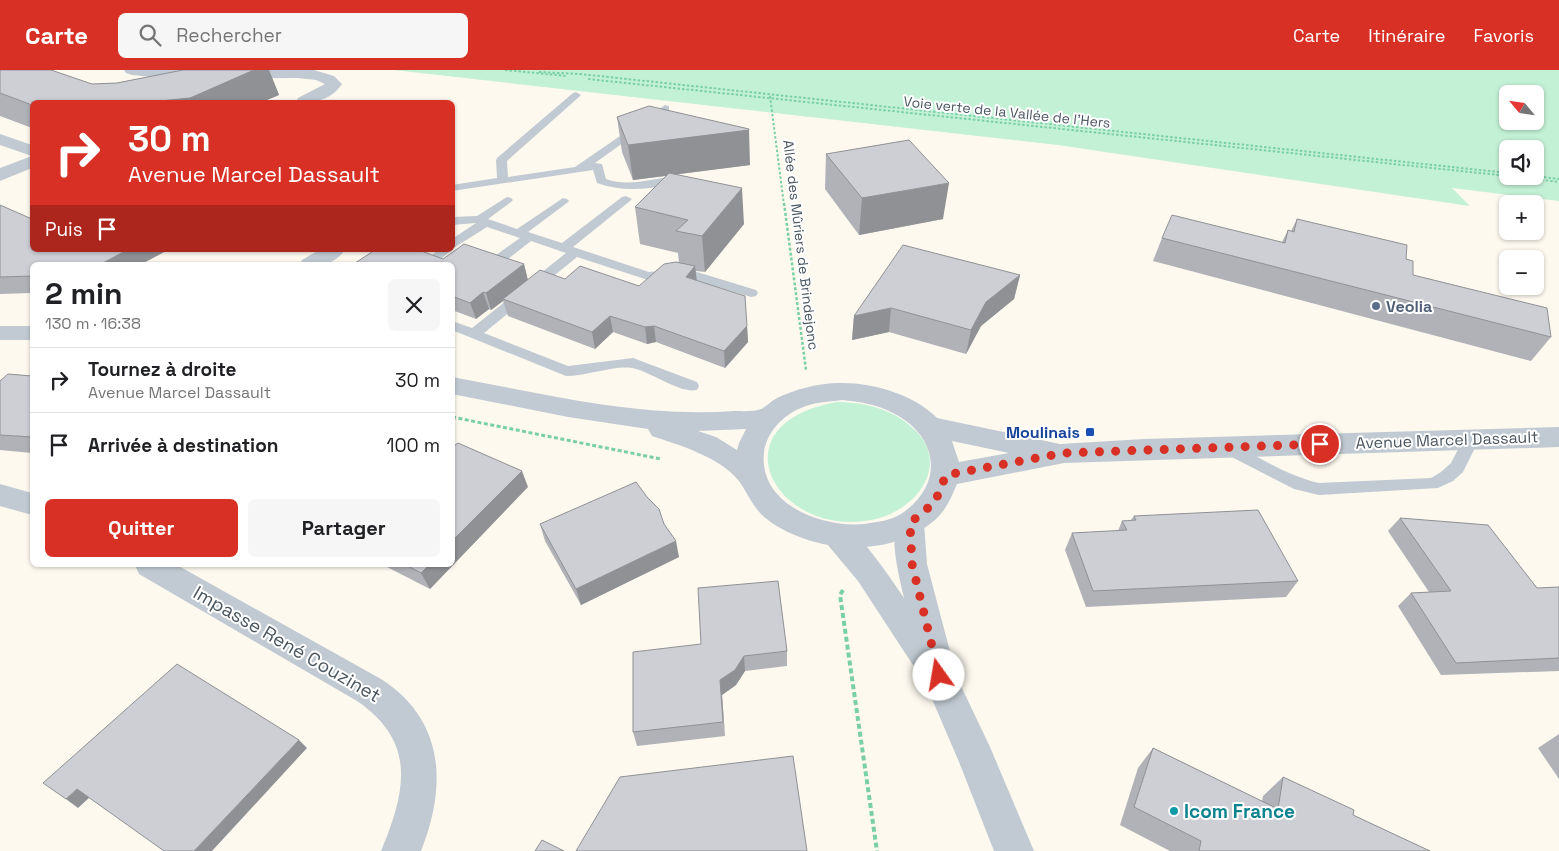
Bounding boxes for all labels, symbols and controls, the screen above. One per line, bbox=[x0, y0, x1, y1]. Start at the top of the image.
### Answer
search box bbox=[118, 13, 468, 58]
text: Carte bbox=[25, 20, 88, 51]
icon: search bbox=[136, 21, 164, 49]
text: Rechercher bbox=[176, 23, 282, 48]
text: Carte bbox=[1293, 24, 1340, 47]
text: Itinéraire bbox=[1368, 24, 1445, 47]
text: Favoris bbox=[1473, 24, 1534, 47]
north arrow bbox=[1499, 85, 1544, 130]
map controls bbox=[1499, 85, 1544, 295]
street label: Voie verte de la Vallée de l'Hers bbox=[903, 92, 1111, 132]
text: 30 m bbox=[128, 117, 211, 161]
icon: right bbox=[45, 120, 110, 185]
street label: Allée des Mûriers de Brindejonc bbox=[779, 139, 823, 351]
button: sound bbox=[1499, 140, 1544, 185]
text: Avenue Marcel Dassault bbox=[128, 160, 380, 188]
button: + bbox=[1499, 195, 1544, 240]
icon: arrive bbox=[93, 215, 121, 243]
text: Puis bbox=[45, 217, 83, 242]
button: − bbox=[1499, 250, 1544, 295]
text: 2 min bbox=[45, 274, 123, 313]
button: close bbox=[388, 279, 440, 331]
place label: Veolia bbox=[1386, 296, 1432, 317]
marker: Veolia bbox=[1370, 300, 1382, 312]
text: 130 m · 16:38 bbox=[45, 313, 141, 334]
text: Tournez à droite bbox=[88, 357, 237, 382]
icon: right bbox=[45, 366, 73, 394]
text: 30 m bbox=[395, 368, 440, 393]
text: Avenue Marcel Dassault bbox=[88, 382, 271, 403]
place label: Moulinais bbox=[1006, 422, 1080, 443]
pin bbox=[1299, 423, 1341, 465]
marker: Moulinais bbox=[1084, 426, 1096, 438]
street label: Avenue Marcel Dassault bbox=[1355, 426, 1539, 454]
icon: arrive bbox=[1306, 430, 1334, 458]
icon: arrive bbox=[45, 431, 73, 459]
text: Arrivée à destination bbox=[88, 433, 278, 458]
text: 100 m bbox=[386, 433, 440, 458]
button: Quitter bbox=[45, 499, 238, 557]
button: Partager bbox=[248, 499, 440, 557]
street label: Impasse René Couzinet bbox=[189, 580, 385, 708]
position arrow bbox=[912, 648, 964, 700]
place label: Icom France bbox=[1184, 799, 1295, 824]
marker: Icom France bbox=[1168, 805, 1180, 817]

